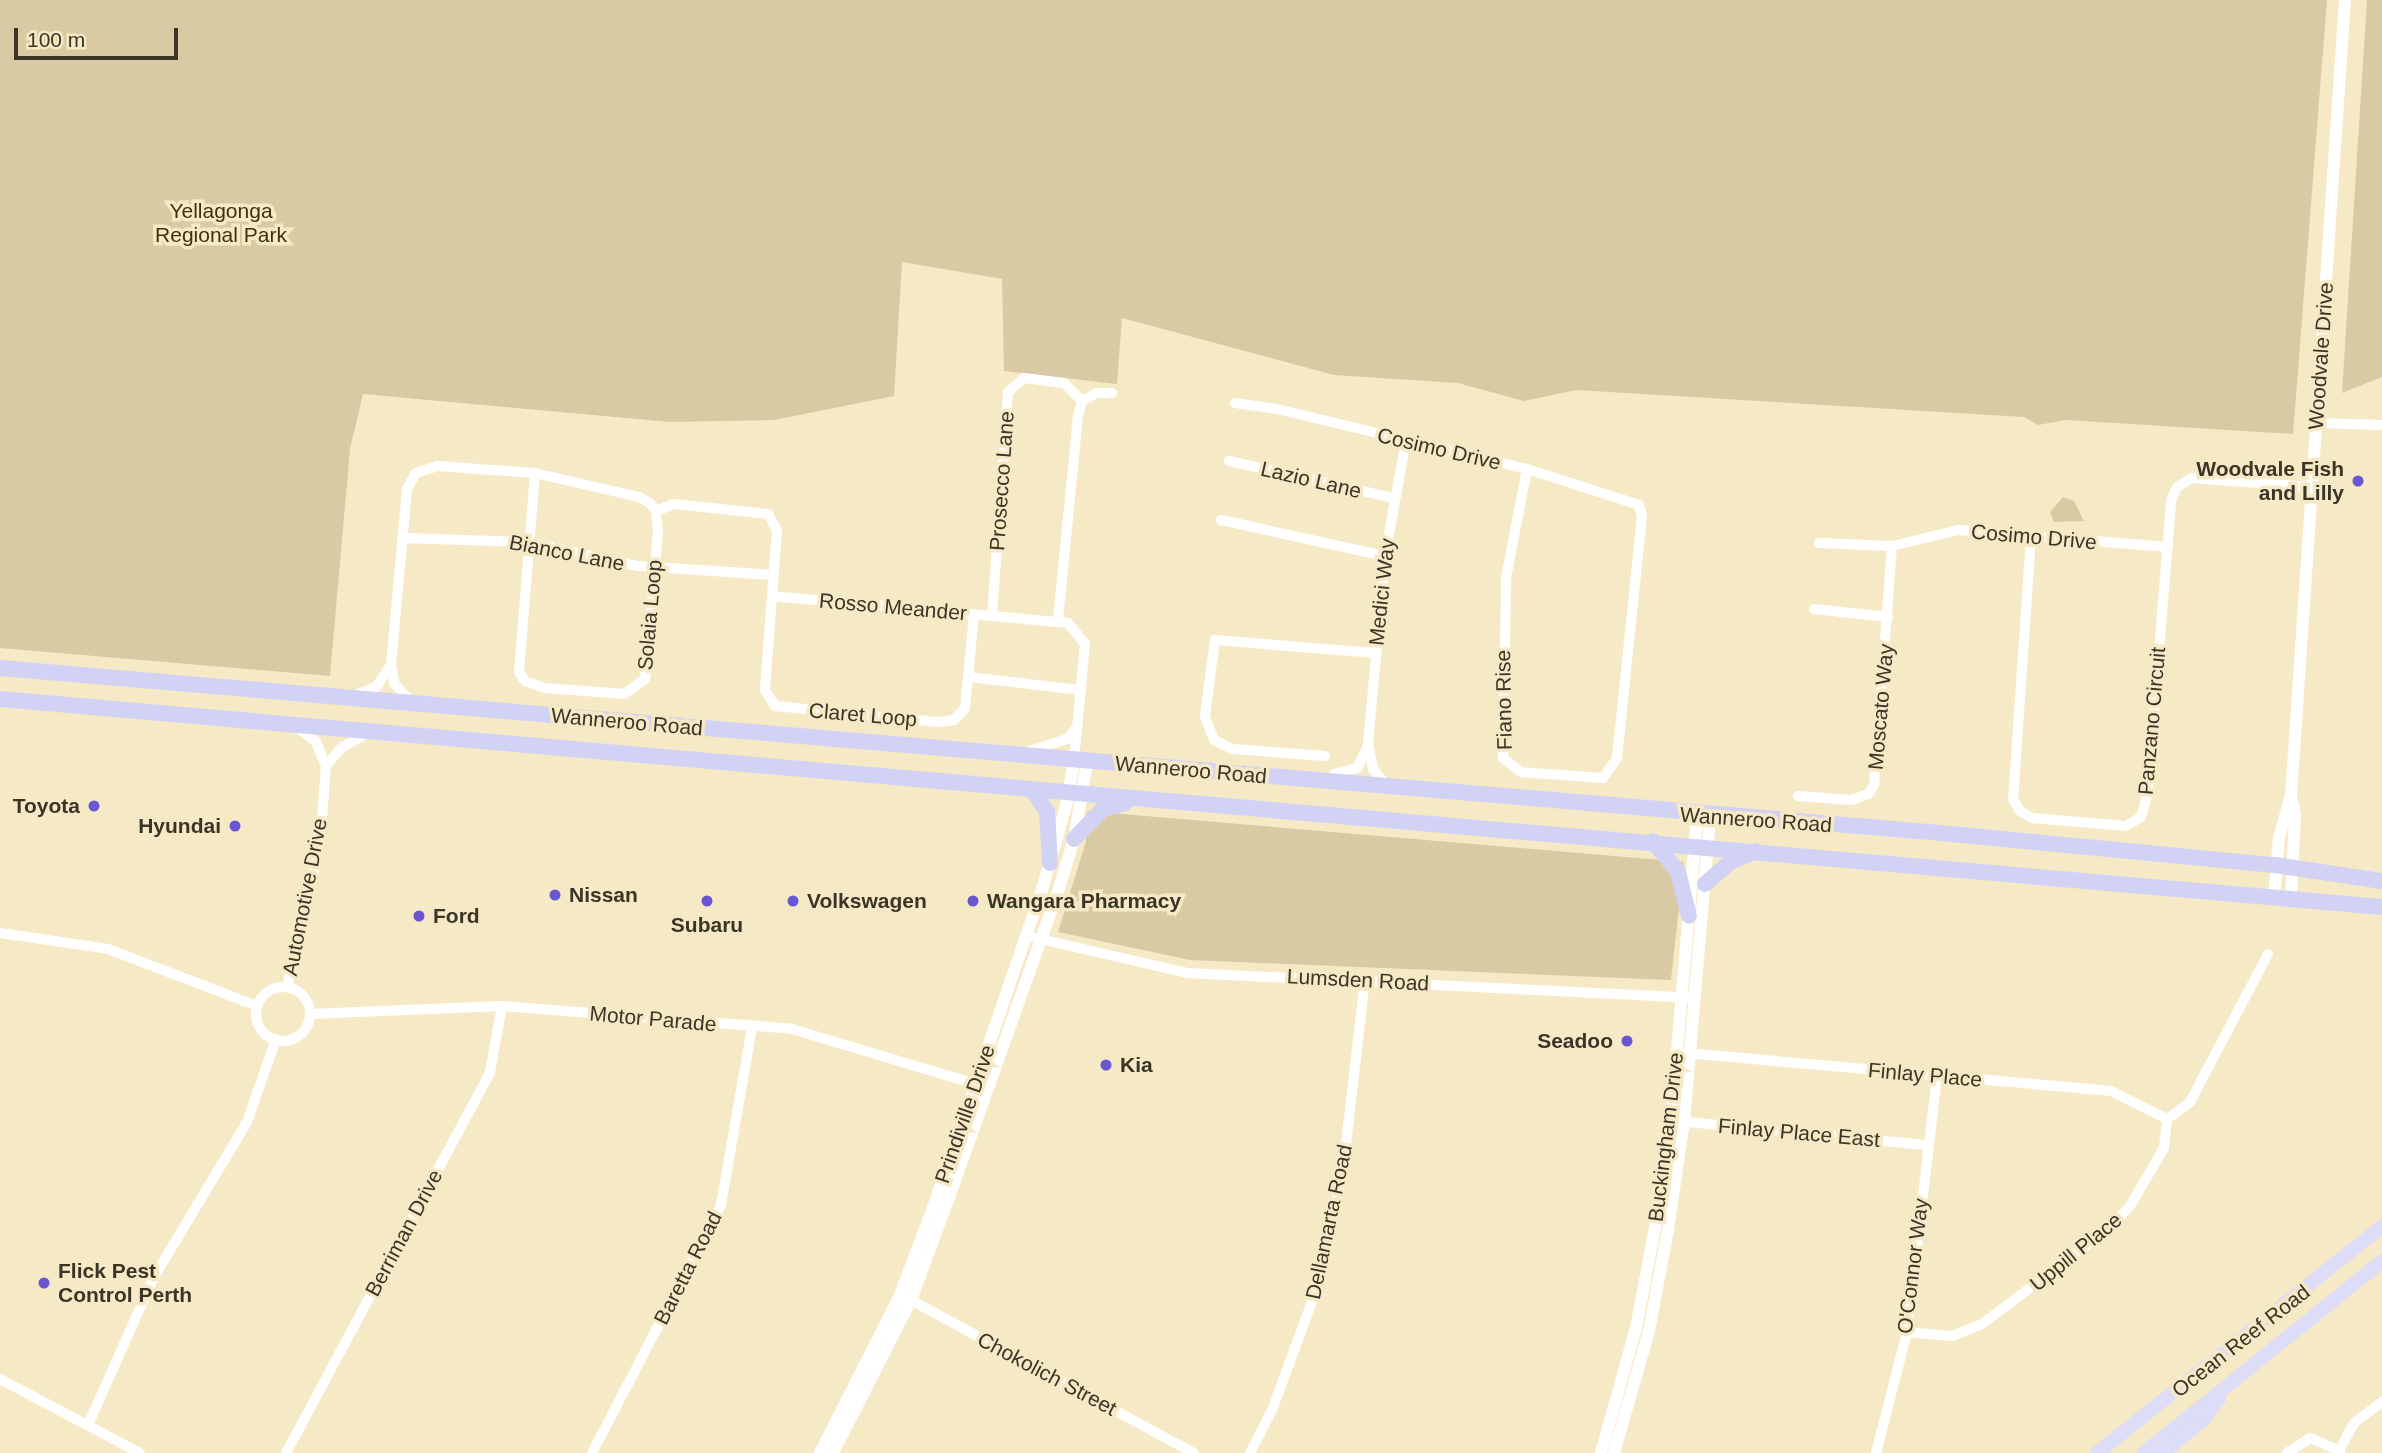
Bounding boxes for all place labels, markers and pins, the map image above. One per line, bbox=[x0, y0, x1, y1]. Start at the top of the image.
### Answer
place label: Woodvale Fish and Lilly bbox=[2196, 456, 2344, 506]
marker: Woodvale Fish and Lilly bbox=[2350, 473, 2366, 489]
place label: Toyota bbox=[13, 793, 80, 819]
marker: Toyota bbox=[86, 798, 102, 814]
place label: Hyundai bbox=[138, 813, 221, 839]
marker: Hyundai bbox=[227, 818, 243, 834]
place label: Nissan bbox=[569, 882, 638, 908]
marker: Nissan bbox=[547, 887, 563, 903]
place label: Volkswagen bbox=[807, 888, 927, 914]
place label: Wangara Pharmacy bbox=[987, 888, 1181, 914]
marker: Subaru bbox=[699, 893, 715, 909]
marker: Volkswagen bbox=[785, 893, 801, 909]
marker: Wangara Pharmacy bbox=[965, 893, 981, 909]
place label: Ford bbox=[433, 903, 480, 929]
marker: Ford bbox=[411, 908, 427, 924]
place label: Subaru bbox=[671, 912, 743, 938]
place label: Seadoo bbox=[1537, 1028, 1613, 1054]
marker: Seadoo bbox=[1619, 1033, 1635, 1049]
place label: Kia bbox=[1120, 1052, 1153, 1078]
marker: Kia bbox=[1098, 1057, 1114, 1073]
place label: Flick Pest Control Perth bbox=[58, 1258, 192, 1308]
marker: Flick Pest Control Perth bbox=[36, 1275, 52, 1291]

